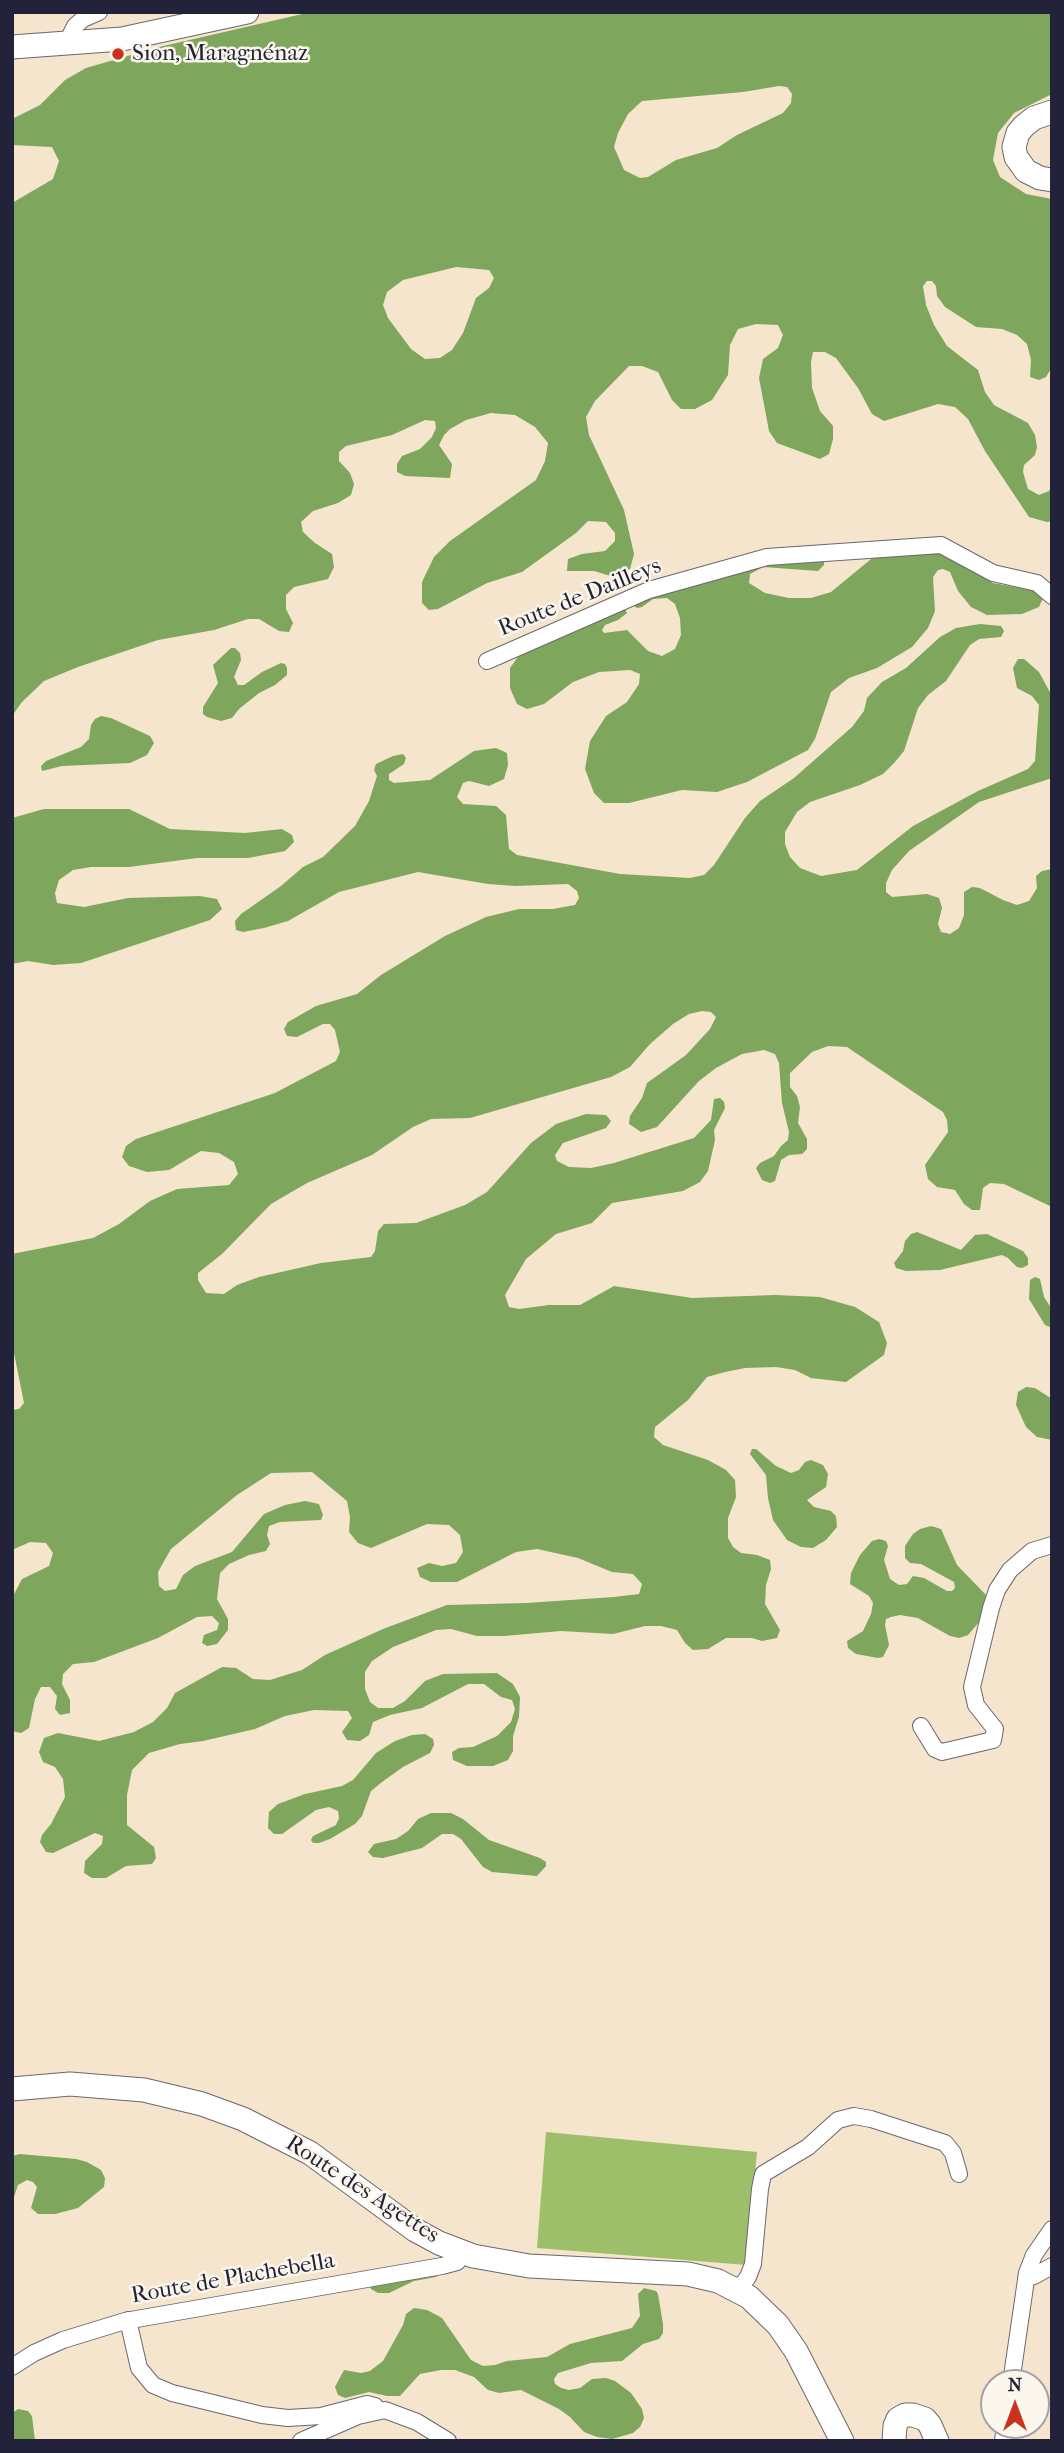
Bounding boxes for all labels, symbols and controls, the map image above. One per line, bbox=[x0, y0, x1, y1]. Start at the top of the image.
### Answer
place label: Sion, Maragnénaz bbox=[132, 40, 308, 68]
marker: Sion, Maragnénaz bbox=[110, 46, 126, 62]
street label: Route de Dailleys bbox=[494, 553, 666, 643]
street label: Route des Agettes bbox=[280, 2130, 444, 2250]
street label: Route de Plachebella bbox=[129, 2248, 337, 2310]
north arrow bbox=[980, 2369, 1050, 2439]
text: N bbox=[1008, 2374, 1022, 2396]

